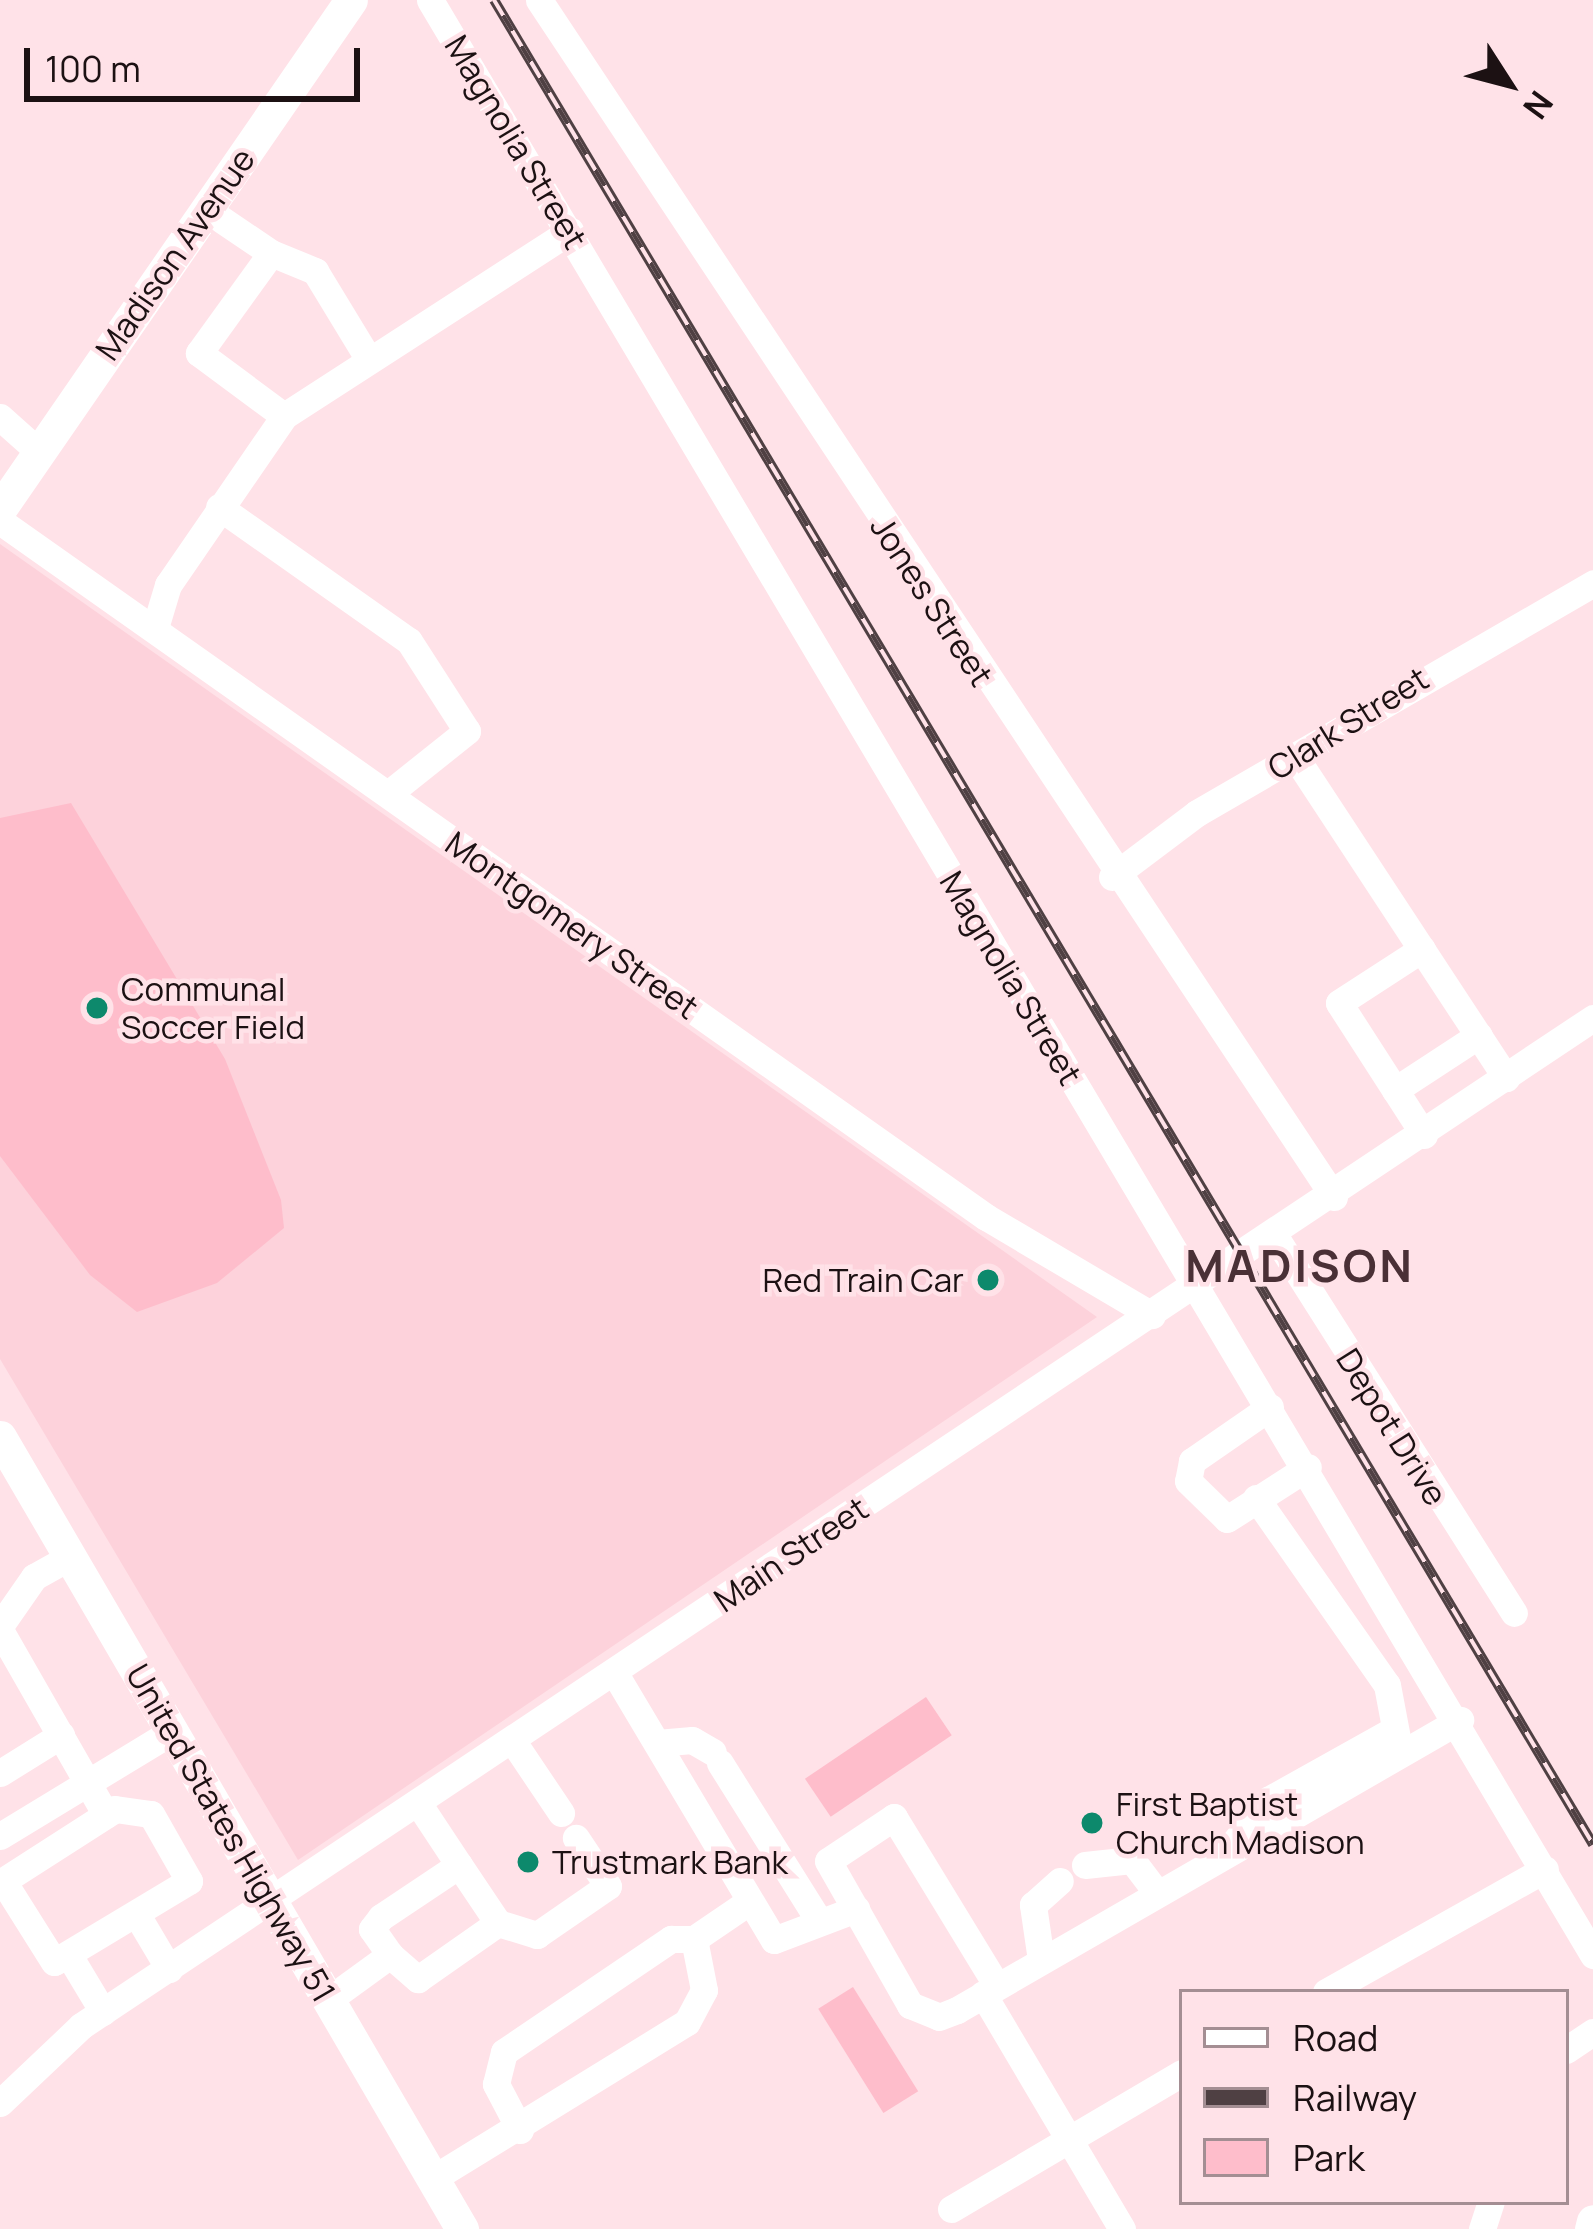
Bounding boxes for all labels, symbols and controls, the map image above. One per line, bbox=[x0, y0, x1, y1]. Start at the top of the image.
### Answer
scale bar bbox=[30, 24, 366, 98]
north arrow bbox=[1449, 24, 1569, 144]
street label: Magnolia Street bbox=[437, 28, 595, 256]
text: 100 m bbox=[45, 44, 141, 93]
text: N bbox=[1513, 83, 1564, 128]
street label: Madison Avenue bbox=[87, 141, 263, 367]
street label: Jones Street bbox=[862, 509, 1002, 693]
street label: Clark Street bbox=[1261, 658, 1435, 788]
street label: Montgomery Street bbox=[438, 823, 706, 1027]
street label: Magnolia Street bbox=[932, 864, 1090, 1092]
place label: Communal Soccer Field bbox=[121, 969, 305, 1047]
marker: Communal Soccer Field bbox=[84, 995, 110, 1021]
district label: MADISON bbox=[1185, 1239, 1415, 1293]
place label: Red Train Car bbox=[762, 1260, 964, 1300]
marker: Red Train Car bbox=[975, 1267, 1001, 1293]
street label: Depot Drive bbox=[1328, 1341, 1456, 1513]
street label: Main Street bbox=[707, 1488, 875, 1620]
street label: United States Highway 51 bbox=[118, 1657, 344, 2009]
place label: First Baptist Church Madison bbox=[1116, 1784, 1365, 1862]
marker: First Baptist Church Madison bbox=[1079, 1810, 1105, 1836]
place label: Trustmark Bank bbox=[552, 1842, 788, 1882]
marker: Trustmark Bank bbox=[515, 1849, 541, 1875]
legend bbox=[1179, 1989, 1569, 2205]
text: Road bbox=[1293, 2013, 1378, 2062]
text: Railway bbox=[1293, 2073, 1417, 2122]
text: Park bbox=[1293, 2133, 1365, 2182]

